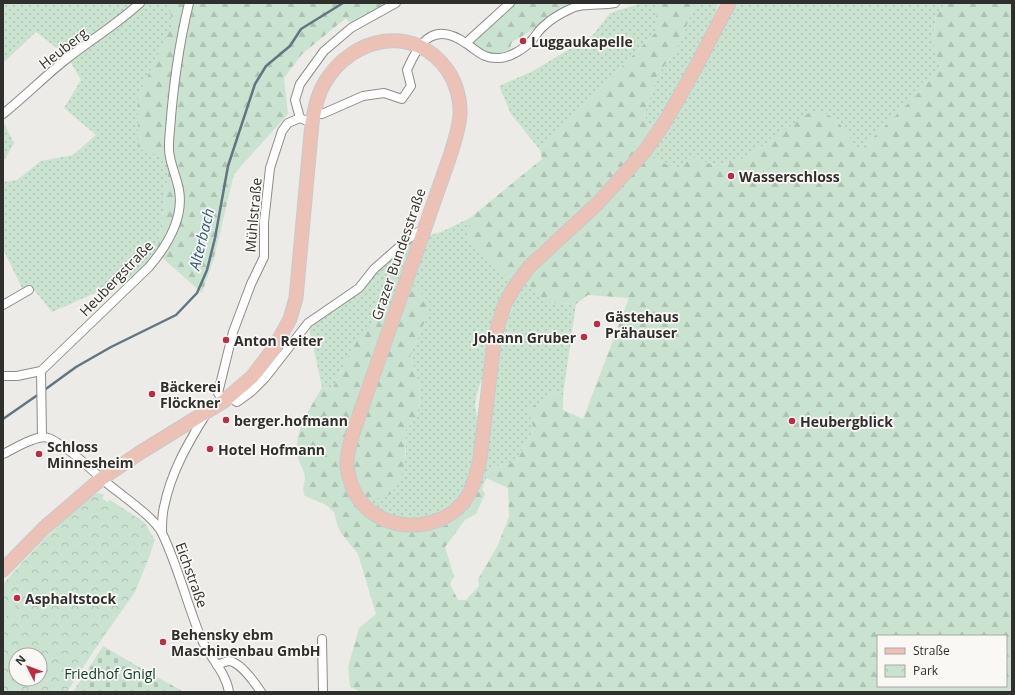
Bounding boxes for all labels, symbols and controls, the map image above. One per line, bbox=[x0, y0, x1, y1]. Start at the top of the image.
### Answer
street label: Heuberg bbox=[35, 23, 91, 73]
place label: Luggaukapelle bbox=[531, 32, 633, 51]
marker: Luggaukapelle bbox=[518, 36, 528, 46]
place label: Wasserschloss bbox=[739, 167, 840, 186]
marker: Wasserschloss bbox=[726, 171, 736, 181]
street label: Mühlstraße bbox=[240, 177, 266, 253]
street label: Grazer Bundesstraße bbox=[366, 185, 430, 323]
water label: Alterbach bbox=[183, 206, 218, 273]
street label: Heubergstraße bbox=[75, 236, 157, 320]
place label: Gästehaus Prähauser bbox=[605, 307, 679, 342]
marker: Gästehaus Prähauser bbox=[592, 319, 602, 329]
place label: Johann Gruber bbox=[472, 328, 577, 347]
place label: Anton Reiter bbox=[234, 331, 324, 350]
marker: Johann Gruber bbox=[579, 332, 589, 342]
marker: Anton Reiter bbox=[221, 335, 231, 345]
place label: Bäckerei Flöckner bbox=[160, 377, 221, 412]
marker: Bäckerei Flöckner bbox=[147, 389, 157, 399]
place label: berger.hofmann bbox=[234, 411, 348, 430]
place label: Heubergblick bbox=[800, 412, 893, 431]
marker: berger.hofmann bbox=[221, 415, 231, 425]
marker: Heubergblick bbox=[787, 416, 797, 426]
place label: Schloss Minnesheim bbox=[47, 437, 134, 472]
place label: Hotel Hofmann bbox=[218, 440, 325, 459]
marker: Hotel Hofmann bbox=[205, 444, 215, 454]
marker: Schloss Minnesheim bbox=[34, 449, 44, 459]
street label: Eichstraße bbox=[171, 540, 213, 610]
place label: Asphaltstock bbox=[25, 589, 116, 608]
marker: Asphaltstock bbox=[12, 593, 22, 603]
place label: Behensky ebm Maschinenbau GmbH bbox=[171, 625, 321, 660]
legend bbox=[877, 635, 1007, 687]
marker: Behensky ebm Maschinenbau GmbH bbox=[158, 637, 168, 647]
text: Straße bbox=[913, 642, 950, 659]
north arrow bbox=[8, 647, 48, 687]
text: N bbox=[12, 652, 29, 668]
text: Park bbox=[913, 662, 939, 679]
park label: Friedhof Gnigl bbox=[64, 664, 156, 683]

